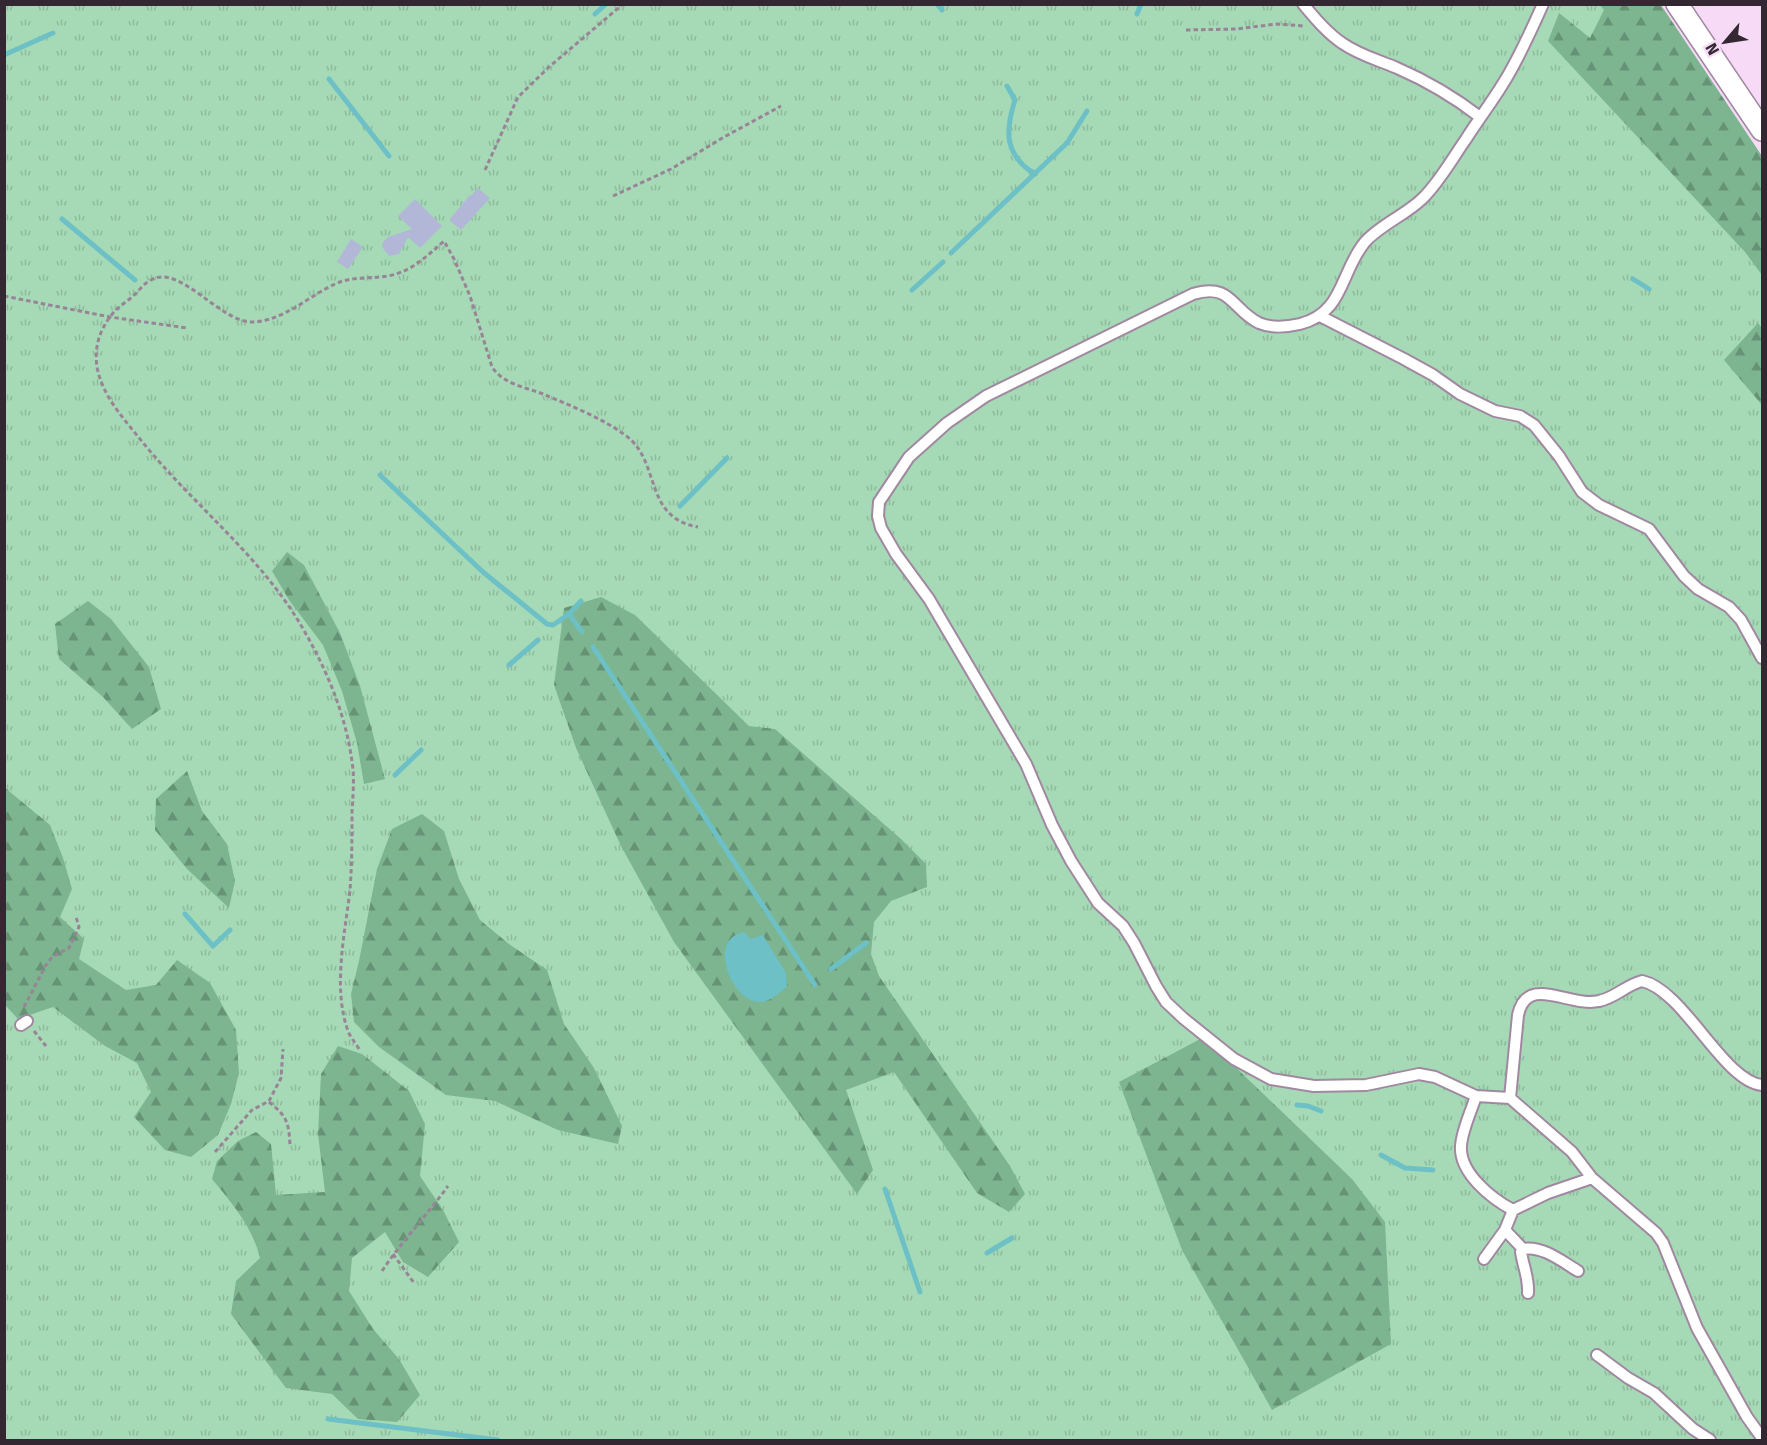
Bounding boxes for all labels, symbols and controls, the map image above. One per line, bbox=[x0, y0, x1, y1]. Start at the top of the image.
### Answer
north arrow bbox=[1695, 12, 1755, 72]
text: N bbox=[1701, 40, 1723, 58]

